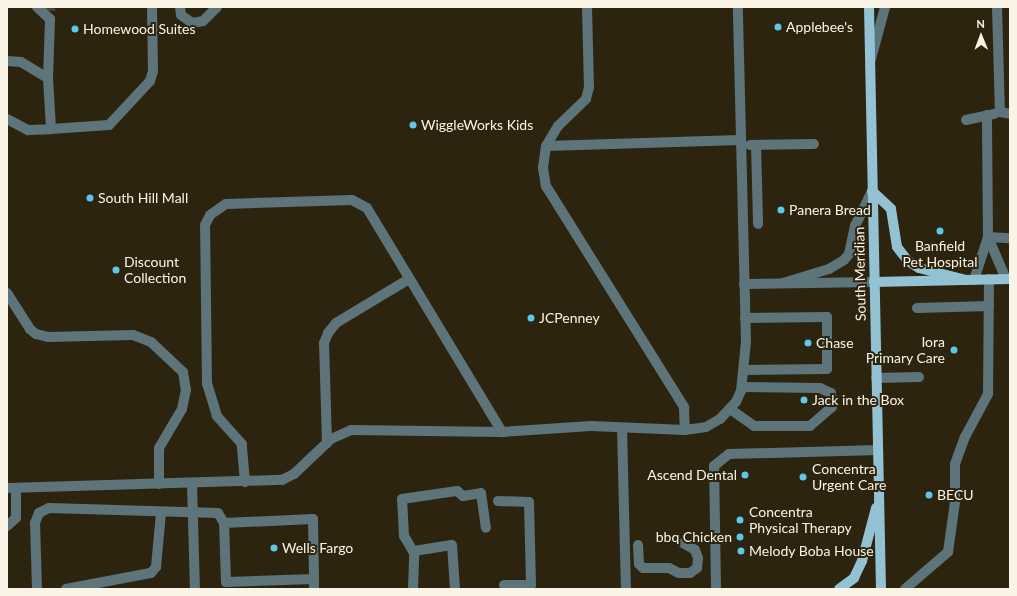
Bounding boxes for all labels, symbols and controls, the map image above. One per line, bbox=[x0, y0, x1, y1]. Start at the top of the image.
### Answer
north arrow bbox=[961, 16, 1001, 56]
text: N bbox=[976, 17, 985, 30]
place label: Applebee's bbox=[786, 19, 853, 35]
place label: Homewood Suites bbox=[83, 21, 196, 37]
marker: Applebee's bbox=[773, 22, 783, 32]
marker: Homewood Suites bbox=[70, 24, 80, 34]
place label: WiggleWorks Kids bbox=[421, 117, 533, 133]
marker: WiggleWorks Kids bbox=[408, 120, 418, 130]
place label: South Hill Mall bbox=[98, 190, 188, 206]
marker: South Hill Mall bbox=[85, 193, 95, 203]
place label: Panera Bread bbox=[789, 202, 871, 218]
marker: Panera Bread bbox=[776, 205, 786, 215]
marker: Banfield Pet Hospital bbox=[935, 226, 945, 236]
street label: South Meridian bbox=[851, 227, 869, 321]
place label: Banfield Pet Hospital bbox=[903, 238, 977, 270]
place label: Discount Collection bbox=[124, 254, 186, 286]
marker: Discount Collection bbox=[111, 265, 121, 275]
place label: JCPenney bbox=[539, 310, 600, 326]
marker: JCPenney bbox=[526, 313, 536, 323]
place label: Iora Primary Care bbox=[865, 334, 945, 366]
place label: Chase bbox=[816, 335, 854, 351]
marker: Chase bbox=[803, 338, 813, 348]
marker: Iora Primary Care bbox=[948, 344, 960, 356]
place label: Jack in the Box bbox=[812, 392, 904, 408]
marker: Jack in the Box bbox=[799, 395, 809, 405]
place label: Concentra Urgent Care bbox=[812, 461, 886, 494]
place label: Ascend Dental bbox=[647, 467, 737, 483]
marker: Ascend Dental bbox=[740, 470, 750, 480]
marker: Concentra Urgent Care bbox=[797, 471, 809, 483]
place label: BECU bbox=[937, 487, 974, 503]
marker: BECU bbox=[924, 490, 934, 500]
place label: Concentra Physical Therapy bbox=[749, 504, 852, 536]
marker: Concentra Physical Therapy bbox=[734, 514, 746, 526]
place label: bbq Chicken bbox=[656, 529, 732, 545]
marker: bbq Chicken bbox=[735, 532, 745, 542]
place label: Wells Fargo bbox=[282, 540, 353, 556]
marker: Wells Fargo bbox=[269, 543, 279, 553]
place label: Melody Boba House bbox=[749, 543, 874, 559]
marker: Melody Boba House bbox=[736, 546, 746, 556]

